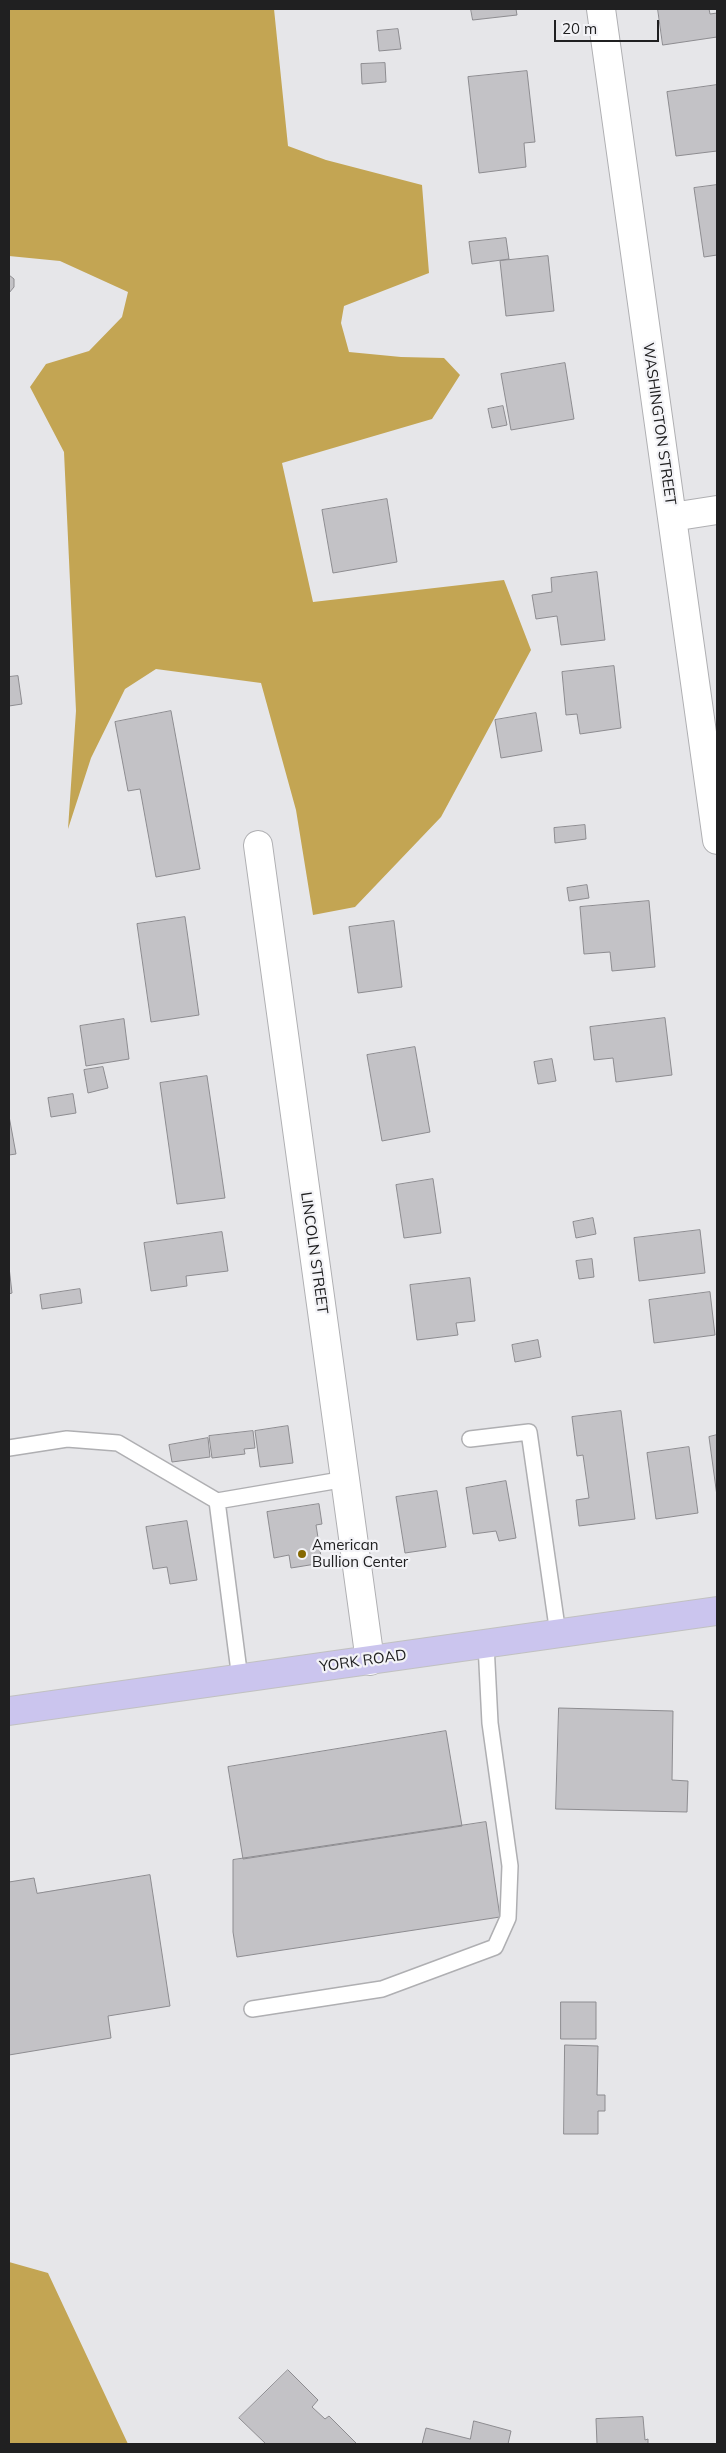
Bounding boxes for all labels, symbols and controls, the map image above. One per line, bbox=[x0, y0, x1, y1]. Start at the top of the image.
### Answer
scale bar bbox=[556, 10, 661, 42]
text: 20 m bbox=[562, 19, 597, 38]
street label: WASHINGTON STREET bbox=[639, 342, 679, 506]
street label: LINCOLN STREET bbox=[297, 1191, 331, 1315]
place label: American Bullion Center bbox=[312, 1536, 408, 1571]
marker: American Bullion Center bbox=[296, 1548, 308, 1560]
street label: YORK ROAD bbox=[318, 1646, 408, 1676]

